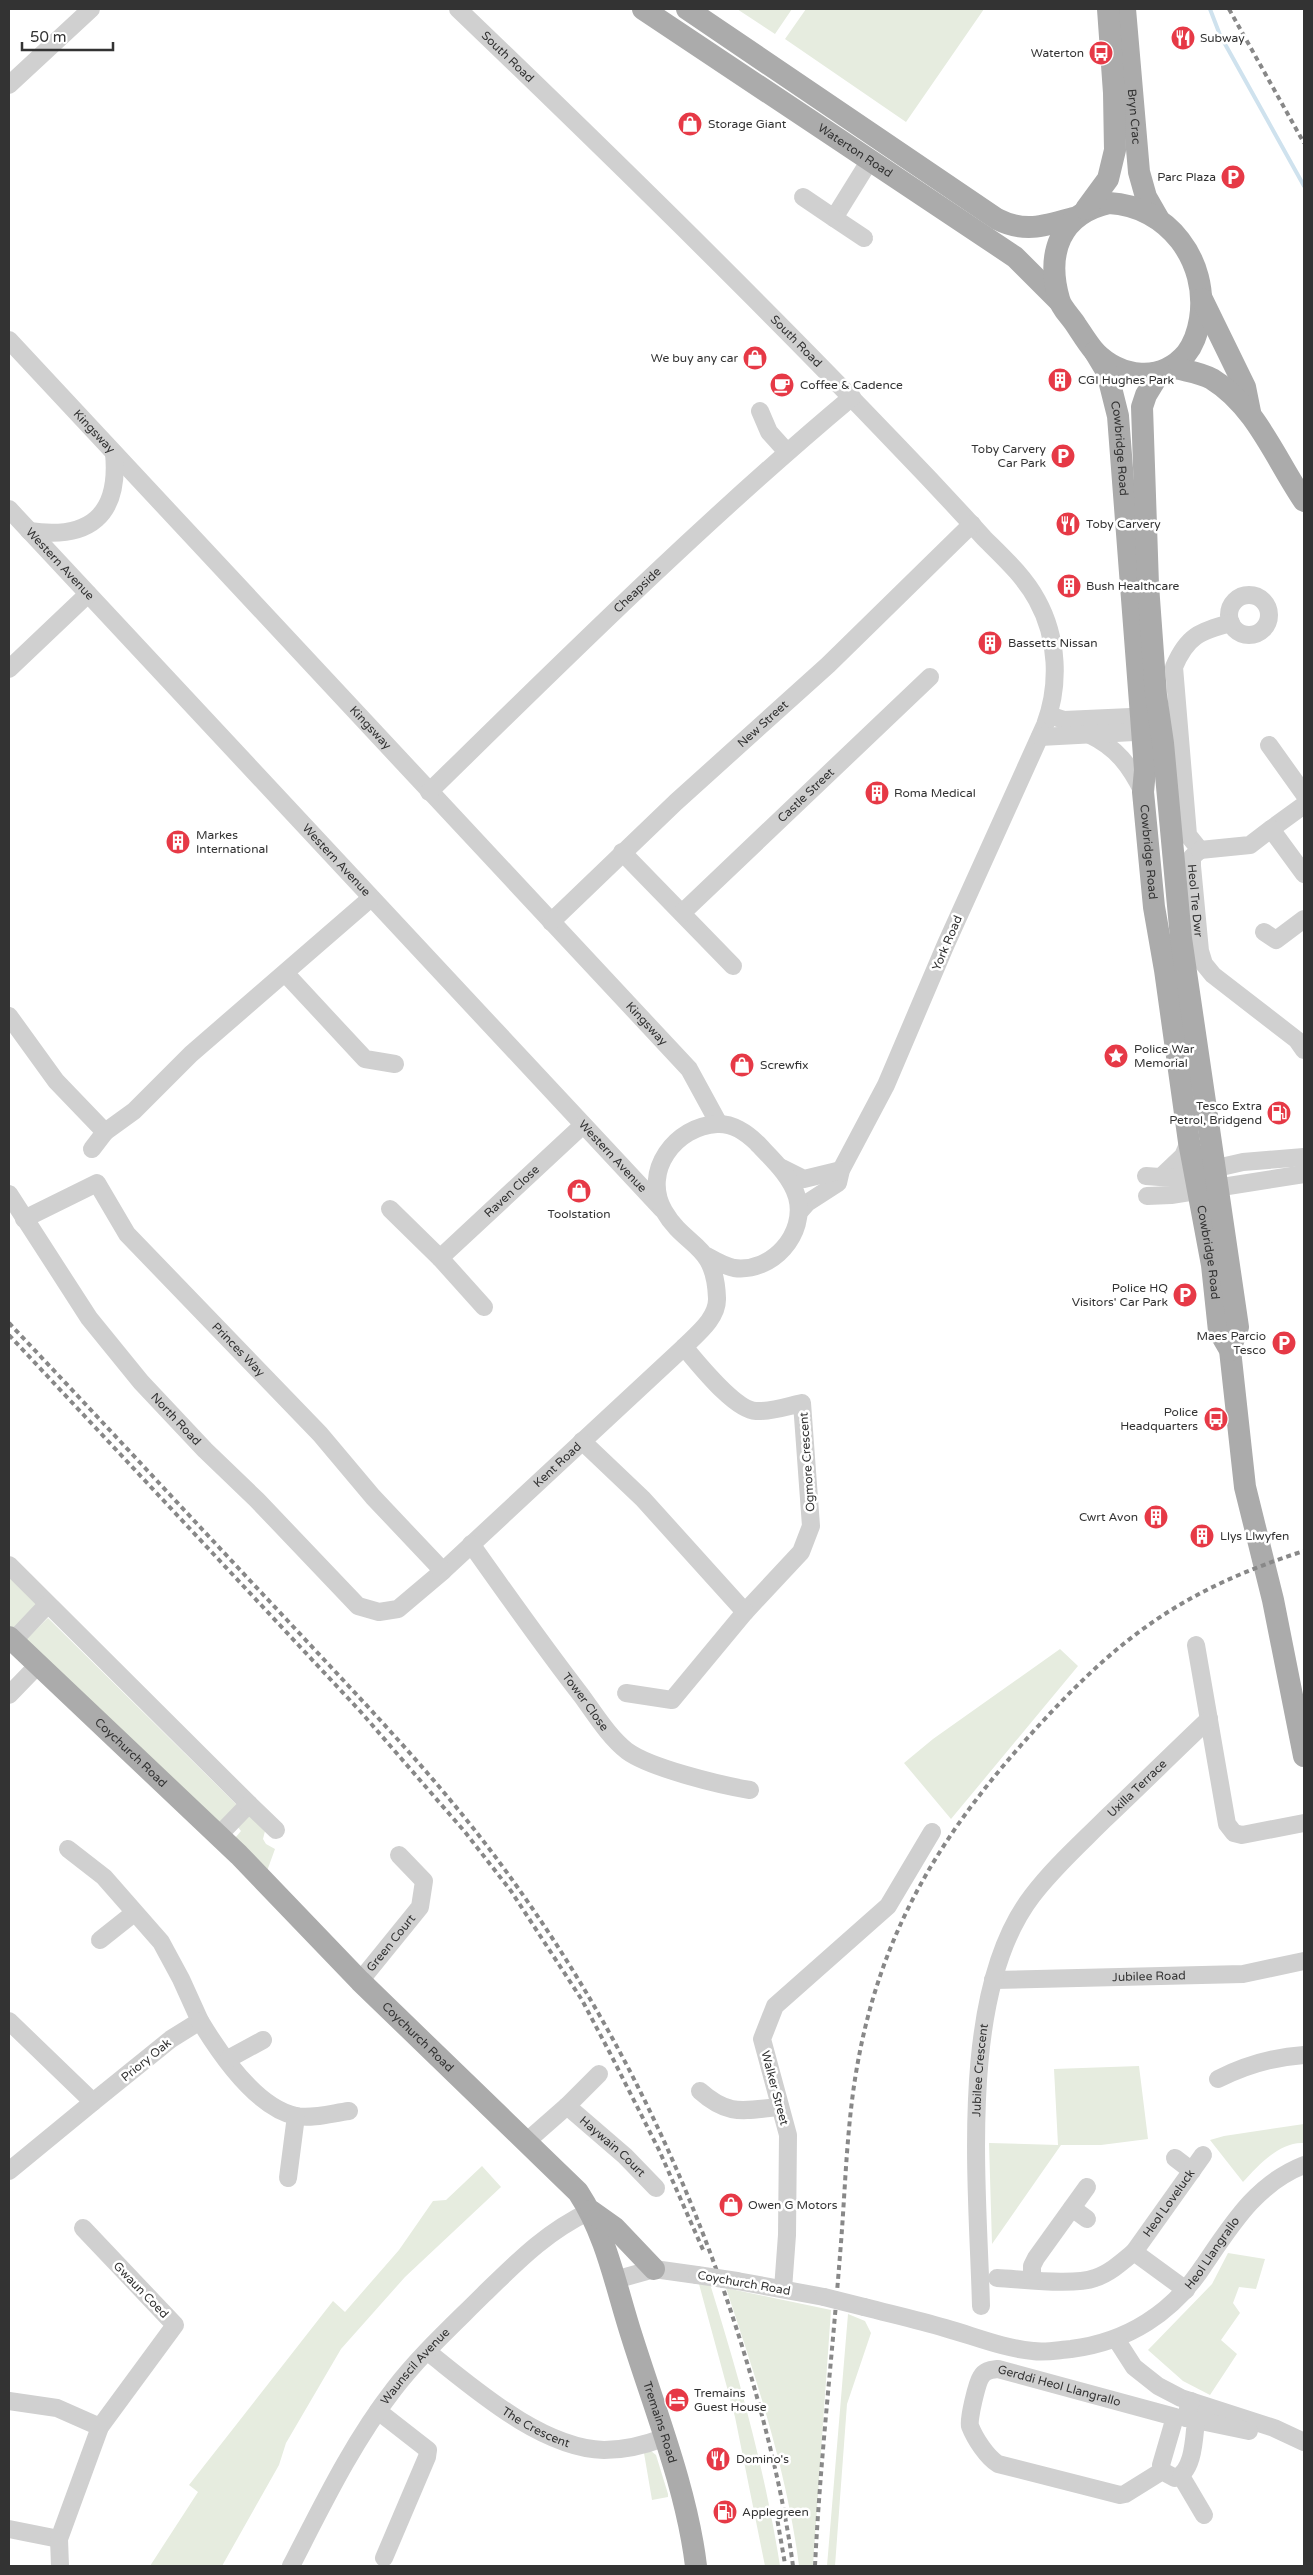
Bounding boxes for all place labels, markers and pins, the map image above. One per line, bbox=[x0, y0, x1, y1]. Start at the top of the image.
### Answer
restaurant icon: Subway bbox=[1170, 25, 1196, 51]
place label: Subway bbox=[1200, 31, 1245, 45]
bus stop icon: Waterton bbox=[1088, 40, 1114, 66]
place label: Waterton bbox=[1031, 46, 1084, 60]
shop icon: Storage Giant bbox=[677, 111, 703, 137]
place label: Storage Giant bbox=[708, 117, 787, 131]
parking icon: Parc Plaza bbox=[1220, 164, 1246, 190]
place label: Parc Plaza bbox=[1157, 170, 1216, 184]
shop icon: We buy any car bbox=[742, 345, 768, 371]
place label: We buy any car bbox=[651, 351, 738, 365]
building icon: CGI Hughes Park bbox=[1047, 367, 1073, 393]
cafe icon: Coffee & Cadence bbox=[769, 372, 795, 398]
place label: CGI Hughes Park bbox=[1078, 373, 1175, 387]
place label: Coffee & Cadence bbox=[800, 378, 903, 392]
place label: Toby Carvery Car Park bbox=[971, 442, 1047, 470]
parking icon: Toby Carvery Car Park bbox=[1050, 443, 1076, 469]
restaurant icon: Toby Carvery bbox=[1055, 511, 1081, 537]
place label: Toby Carvery bbox=[1086, 517, 1161, 531]
building icon: Bush Healthcare bbox=[1056, 573, 1082, 599]
place label: Bush Healthcare bbox=[1086, 579, 1180, 593]
building icon: Bassetts Nissan bbox=[977, 630, 1003, 656]
place label: Bassetts Nissan bbox=[1008, 636, 1098, 650]
building icon: Roma Medical bbox=[864, 780, 890, 806]
place label: Roma Medical bbox=[894, 786, 976, 800]
place label: Markes International bbox=[196, 828, 268, 856]
building icon: Markes International bbox=[165, 829, 191, 855]
place label: Police War Memorial bbox=[1134, 1042, 1195, 1070]
place icon: Police War Memorial bbox=[1103, 1043, 1129, 1069]
shop icon: Screwfix bbox=[729, 1052, 755, 1078]
place label: Screwfix bbox=[760, 1058, 809, 1072]
place label: Tesco Extra Petrol, Bridgend bbox=[1169, 1099, 1262, 1127]
fuel station icon: Tesco Extra Petrol, Bridgend bbox=[1266, 1100, 1292, 1126]
shop icon: Toolstation bbox=[566, 1178, 592, 1204]
place label: Toolstation bbox=[547, 1207, 611, 1221]
place label: Police HQ Visitors' Car Park bbox=[1072, 1281, 1168, 1309]
parking icon: Police HQ Visitors' Car Park bbox=[1172, 1282, 1198, 1308]
place label: Maes Parcio Tesco bbox=[1196, 1329, 1266, 1357]
parking icon: Maes Parcio Tesco bbox=[1271, 1330, 1297, 1356]
place label: Police Headquarters bbox=[1120, 1405, 1198, 1433]
bus stop icon: Police Headquarters bbox=[1203, 1406, 1229, 1432]
building icon: Cwrt Avon bbox=[1143, 1504, 1169, 1530]
place label: Cwrt Avon bbox=[1079, 1510, 1138, 1524]
building icon: Llys Llwyfen bbox=[1189, 1523, 1215, 1549]
place label: Llys Llwyfen bbox=[1220, 1529, 1289, 1543]
shop icon: Owen G Motors bbox=[718, 2192, 744, 2218]
place label: Owen G Motors bbox=[748, 2198, 838, 2212]
place label: Tremains Guest House bbox=[694, 2386, 767, 2414]
hotel icon: Tremains Guest House bbox=[664, 2387, 690, 2413]
restaurant icon: Domino's bbox=[705, 2446, 731, 2472]
place label: Domino's bbox=[736, 2452, 789, 2466]
fuel station icon: Applegreen bbox=[712, 2499, 738, 2525]
place label: Applegreen bbox=[742, 2505, 809, 2519]

